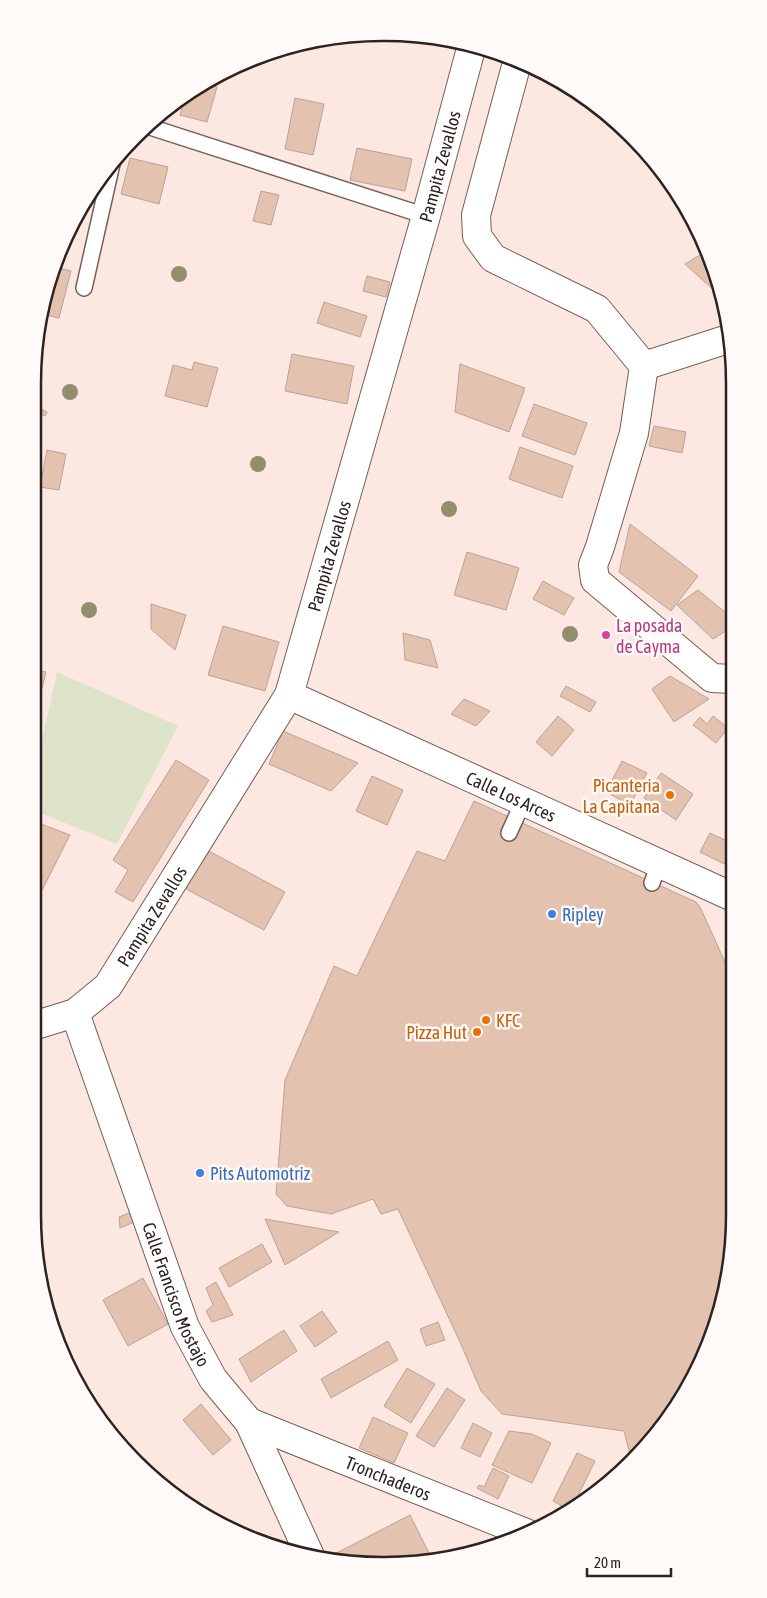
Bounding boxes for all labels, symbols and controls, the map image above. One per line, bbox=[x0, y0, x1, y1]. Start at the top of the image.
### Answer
street label: Pampita Zevallos bbox=[414, 108, 464, 224]
street label: Pampita Zevallos bbox=[303, 498, 355, 614]
place label: La posada de Cayma bbox=[616, 615, 682, 657]
marker: La posada de Cayma bbox=[600, 629, 612, 641]
street label: Calle Los Arces bbox=[463, 767, 559, 826]
place label: Picanteria La Capitana bbox=[582, 775, 660, 817]
marker: Picanteria La Capitana bbox=[664, 789, 676, 801]
street label: Pampita Zevallos bbox=[112, 862, 191, 970]
place label: Ripley bbox=[562, 904, 604, 925]
marker: Ripley bbox=[546, 908, 558, 920]
place label: KFC bbox=[496, 1010, 520, 1031]
marker: KFC bbox=[480, 1014, 492, 1026]
place label: Pizza Hut bbox=[406, 1022, 467, 1043]
marker: Pizza Hut bbox=[471, 1026, 483, 1038]
place label: Pits Automotriz bbox=[210, 1163, 311, 1184]
marker: Pits Automotriz bbox=[194, 1167, 206, 1179]
street label: Calle Francisco Mostajo bbox=[139, 1219, 215, 1370]
street label: Tronchaderos bbox=[343, 1451, 434, 1504]
scale bar bbox=[587, 1546, 671, 1578]
text: 20 m bbox=[594, 1554, 621, 1571]

